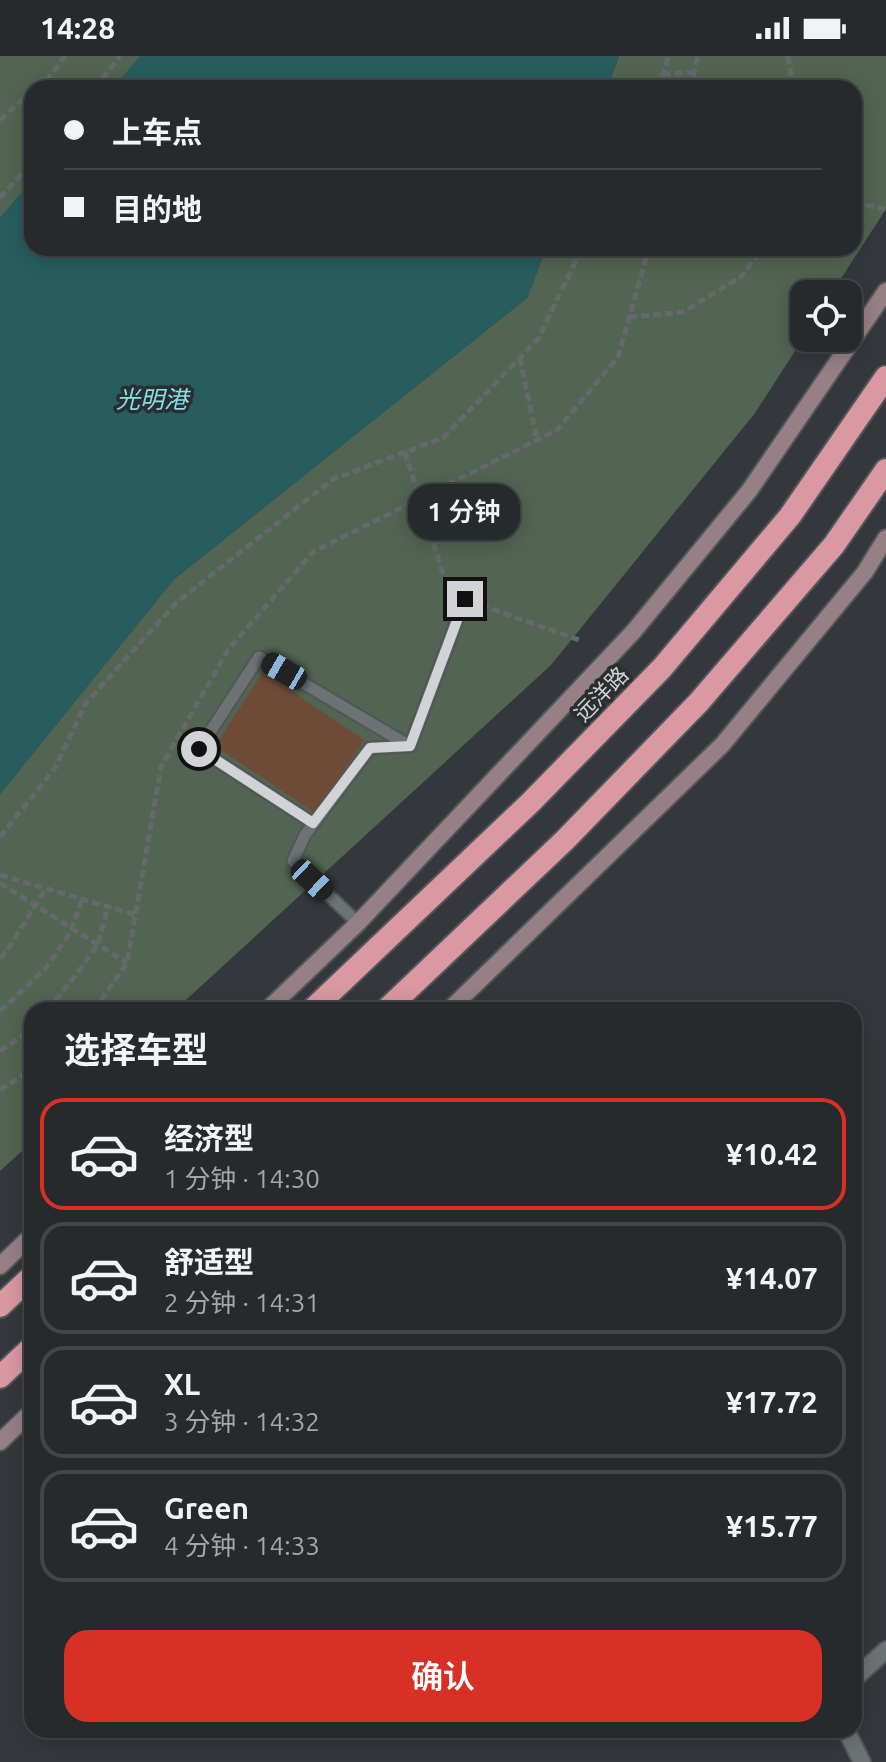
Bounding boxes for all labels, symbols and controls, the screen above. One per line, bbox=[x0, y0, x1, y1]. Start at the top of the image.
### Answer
text: 14:28 bbox=[40, 11, 115, 45]
text: 上车点 bbox=[112, 115, 202, 149]
text: 目的地 bbox=[112, 192, 202, 226]
map controls bbox=[790, 280, 862, 352]
button: locate bbox=[790, 280, 862, 352]
water label: 光明港 bbox=[116, 386, 191, 413]
callout: 1 分钟 bbox=[409, 483, 521, 539]
text: 1 分钟 bbox=[428, 497, 500, 526]
route end bbox=[447, 581, 483, 617]
car bbox=[257, 649, 311, 693]
street label: 远洋路 bbox=[569, 661, 633, 726]
route start bbox=[181, 731, 217, 767]
car bbox=[286, 855, 338, 905]
text: 选择车型 bbox=[64, 1029, 208, 1070]
icon: car bbox=[68, 1118, 140, 1190]
text: 经济型 bbox=[164, 1121, 254, 1155]
text: ¥10.42 bbox=[726, 1137, 818, 1171]
text: 1 分钟 · 14:30 bbox=[164, 1164, 320, 1193]
icon: car bbox=[68, 1242, 140, 1314]
text: 舒适型 bbox=[164, 1245, 254, 1279]
text: ¥14.07 bbox=[726, 1261, 818, 1295]
text: 2 分钟 · 14:31 bbox=[164, 1288, 320, 1317]
icon: car bbox=[68, 1366, 140, 1438]
text: XL bbox=[164, 1367, 200, 1401]
text: ¥17.72 bbox=[726, 1385, 818, 1419]
text: 3 分钟 · 14:32 bbox=[164, 1407, 320, 1436]
icon: car bbox=[68, 1490, 140, 1562]
text: Green bbox=[164, 1491, 249, 1525]
text: ¥15.77 bbox=[726, 1509, 818, 1543]
text: 4 分钟 · 14:33 bbox=[164, 1531, 320, 1560]
button: 确认 bbox=[64, 1630, 822, 1722]

